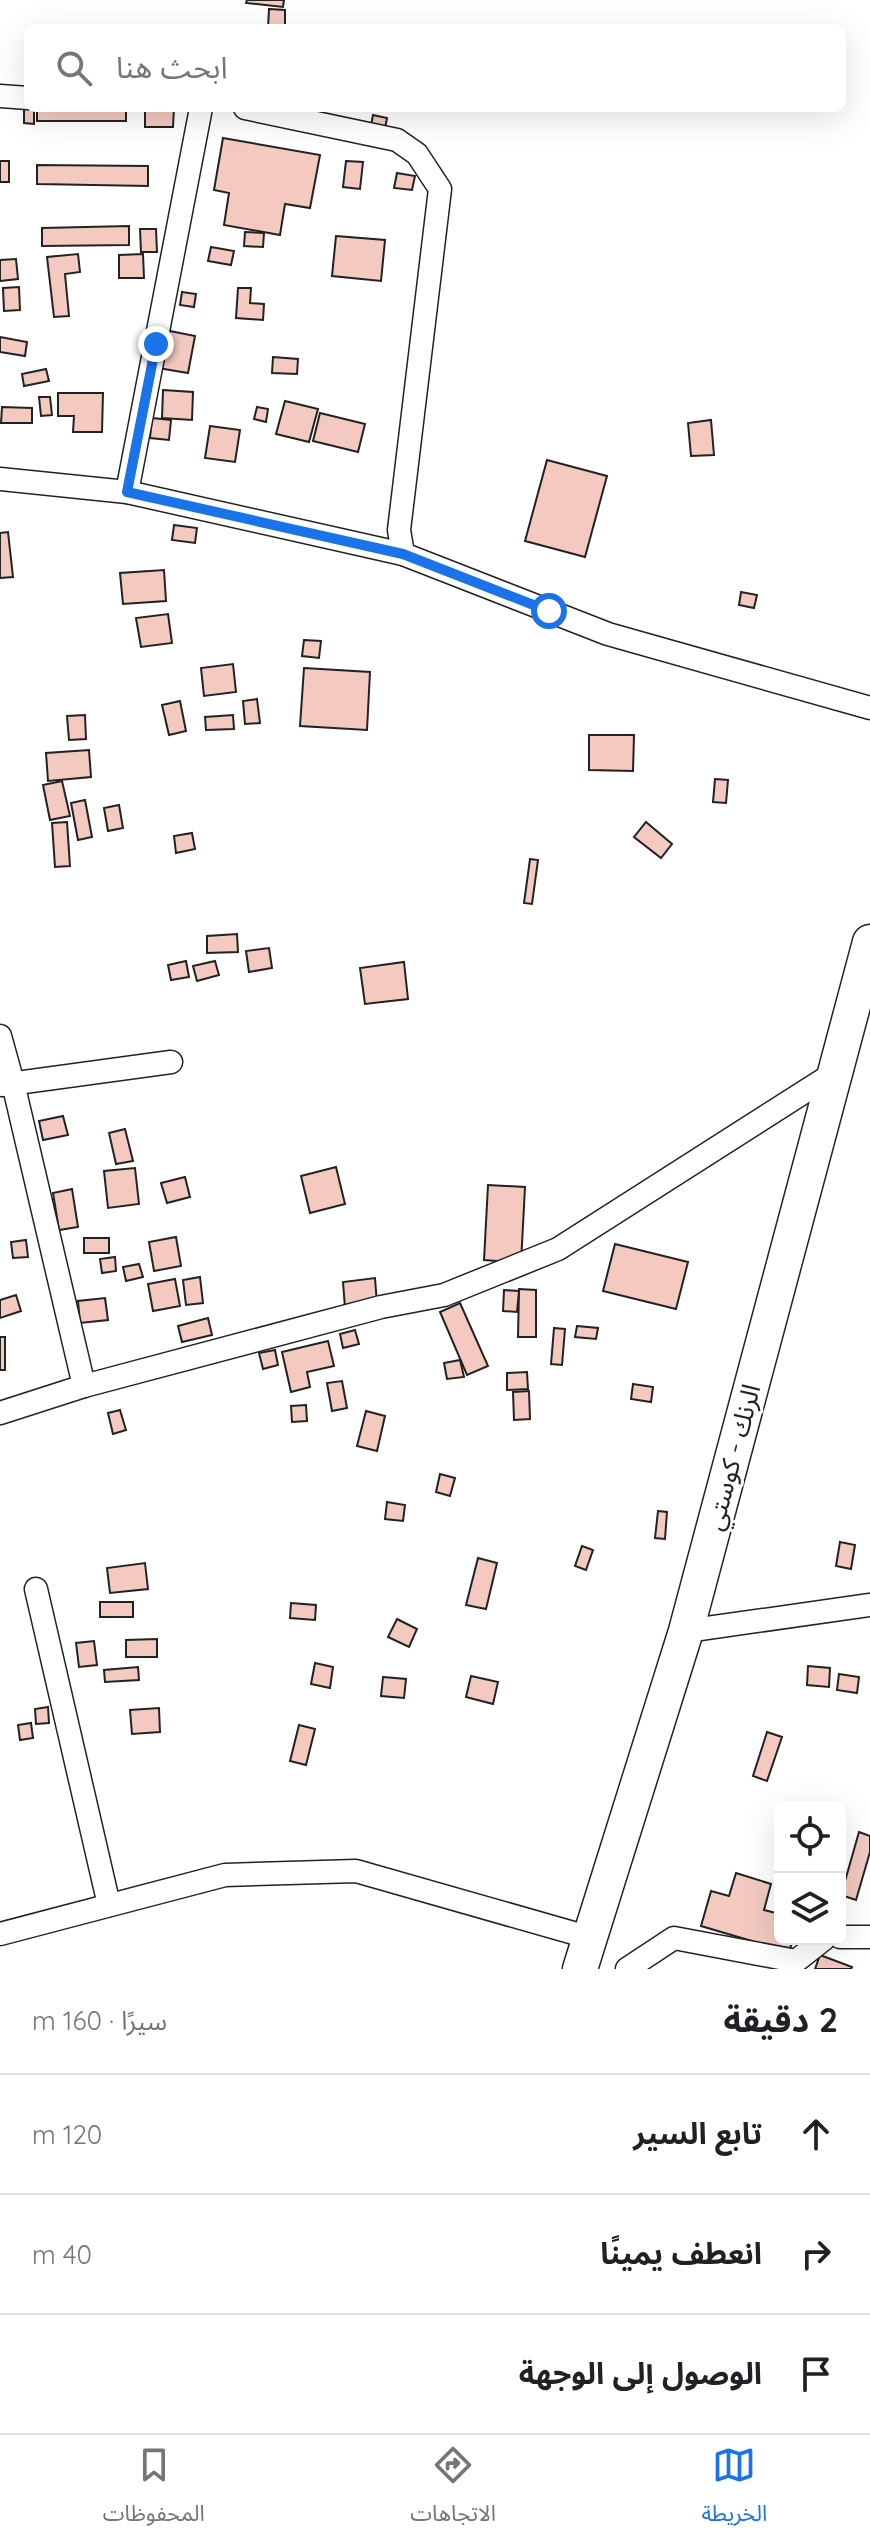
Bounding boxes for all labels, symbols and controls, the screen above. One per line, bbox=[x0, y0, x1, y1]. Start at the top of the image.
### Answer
search box bbox=[24, 24, 846, 112]
icon: search bbox=[52, 46, 96, 90]
text: ابحث هنا bbox=[116, 48, 228, 86]
route end bbox=[138, 326, 174, 362]
route start bbox=[531, 593, 567, 629]
street label: الرنك - كوستي bbox=[697, 1380, 771, 1535]
map controls bbox=[774, 1801, 846, 1945]
button: locate bbox=[774, 1801, 846, 1873]
button: layers bbox=[774, 1873, 846, 1945]
text: 2 دقيقة bbox=[724, 1998, 838, 2041]
text: سيرًا · 160 m bbox=[32, 2004, 167, 2037]
icon: ahead bbox=[794, 2112, 838, 2156]
text: تابع السير bbox=[633, 2114, 762, 2152]
text: 120 m bbox=[32, 2118, 102, 2151]
icon: right bbox=[794, 2232, 838, 2276]
text: انعطف يمينًا bbox=[600, 2234, 762, 2272]
text: 40 m bbox=[32, 2238, 92, 2271]
icon: arrive bbox=[794, 2352, 838, 2396]
text: الوصول إلى الوجهة bbox=[519, 2354, 762, 2392]
tab: المحفوظات bbox=[103, 2443, 205, 2537]
tab: الاتجاهات bbox=[410, 2443, 496, 2537]
tab: الخريطة bbox=[701, 2443, 767, 2537]

